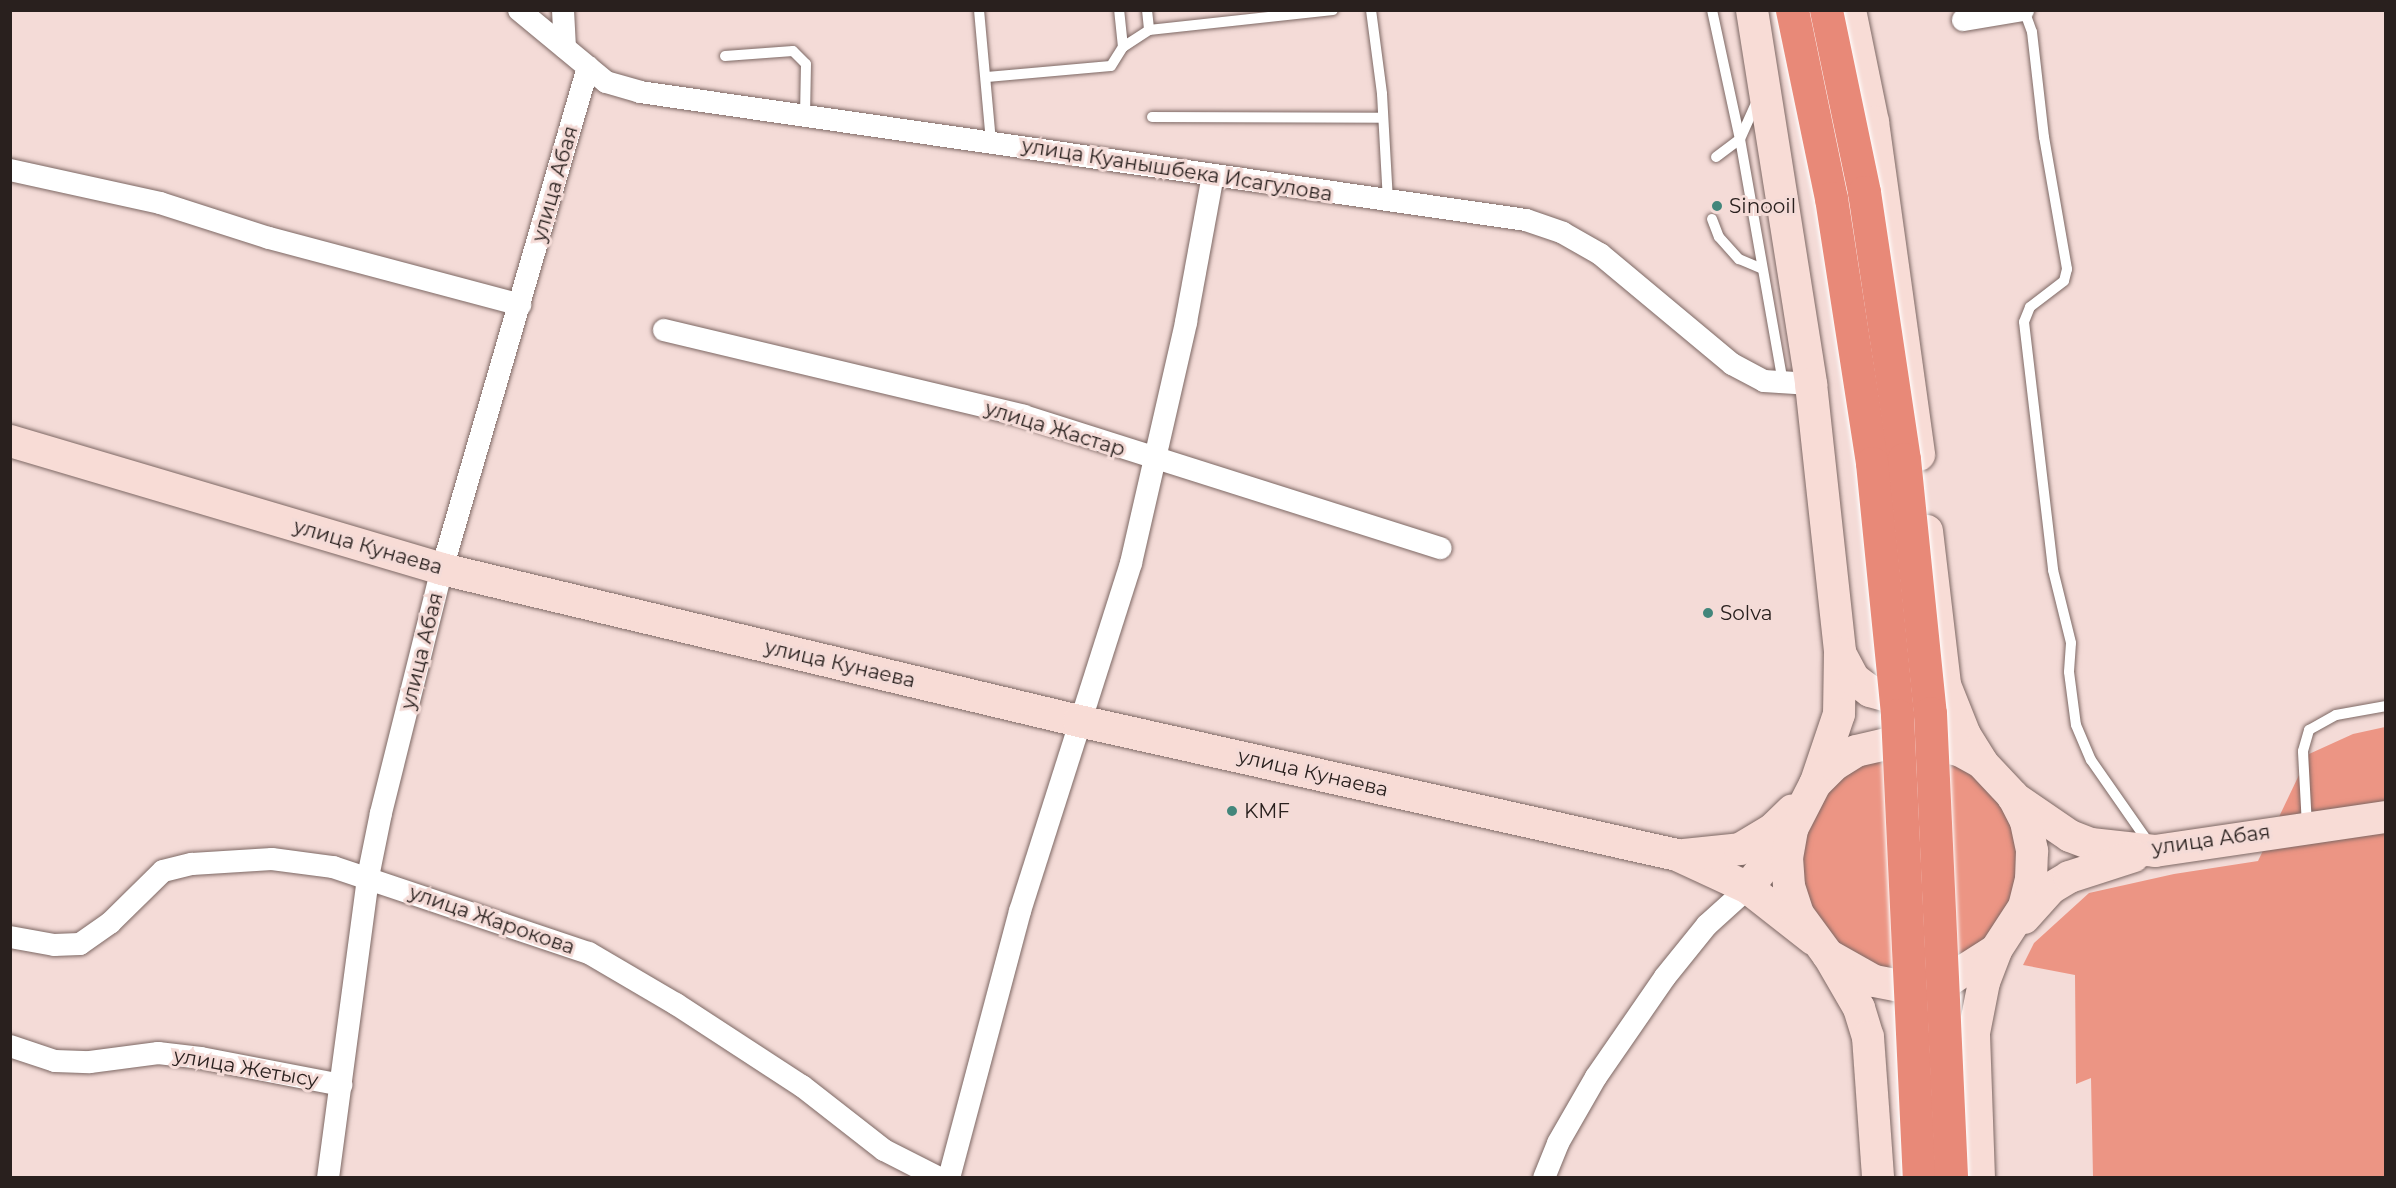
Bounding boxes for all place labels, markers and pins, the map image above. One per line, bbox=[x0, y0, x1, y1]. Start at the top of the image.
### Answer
place label: Sinooil bbox=[1729, 194, 1796, 218]
marker: Sinooil bbox=[1710, 199, 1724, 213]
place label: Solva bbox=[1720, 601, 1772, 625]
marker: Solva bbox=[1701, 606, 1715, 620]
place label: KMF bbox=[1244, 799, 1290, 823]
marker: KMF bbox=[1225, 804, 1239, 818]

